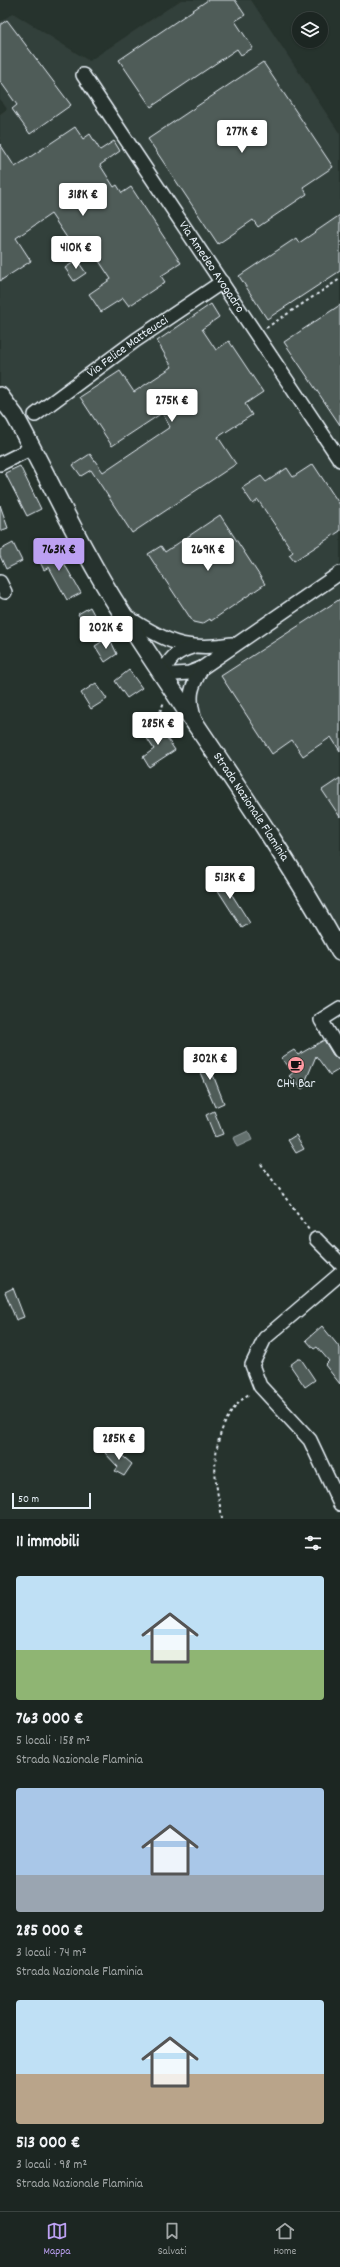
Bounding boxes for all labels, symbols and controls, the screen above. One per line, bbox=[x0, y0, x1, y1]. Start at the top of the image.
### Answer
map controls bbox=[292, 12, 328, 48]
button: layers bbox=[292, 12, 328, 48]
pin: 277K € bbox=[209, 120, 275, 154]
text: 277K € bbox=[226, 123, 258, 142]
pin: 318K € bbox=[50, 183, 116, 217]
text: 318K € bbox=[68, 186, 98, 205]
street label: Via Amedeo Avogadro bbox=[174, 217, 249, 317]
pin: 410K € bbox=[43, 236, 109, 270]
text: 410K € bbox=[60, 239, 92, 258]
street label: Via Felice Matteucci bbox=[83, 311, 173, 383]
pin: 275K € bbox=[139, 389, 205, 423]
text: 275K € bbox=[156, 392, 188, 411]
pin: 763K € bbox=[26, 538, 92, 572]
pin: 269K € bbox=[175, 538, 241, 572]
text: 763K € bbox=[42, 541, 76, 560]
text: 269K € bbox=[191, 541, 225, 560]
pin: 202K € bbox=[73, 616, 139, 650]
text: 202K € bbox=[89, 619, 123, 638]
pin: 285K € bbox=[125, 712, 191, 746]
text: 285K € bbox=[141, 715, 175, 734]
street label: Strada Nazionale Flaminia bbox=[208, 749, 294, 866]
pin: 513K € bbox=[197, 866, 263, 900]
text: 513K € bbox=[215, 869, 245, 888]
pin: 302K € bbox=[177, 1047, 243, 1081]
text: 302K € bbox=[193, 1050, 227, 1069]
cafe icon: CH4 Bar bbox=[286, 1055, 306, 1075]
place label: CH4 Bar bbox=[277, 1075, 315, 1094]
pin: 285K € bbox=[86, 1427, 152, 1461]
text: 285K € bbox=[102, 1430, 136, 1449]
scale bar bbox=[12, 1491, 91, 1510]
text: 50 m bbox=[18, 1492, 39, 1508]
text: 11 immobili bbox=[16, 1531, 79, 1555]
icon: filters bbox=[302, 1532, 324, 1554]
icon: home bbox=[134, 1602, 206, 1674]
text: 763 000 € bbox=[16, 1708, 83, 1732]
text: 5 locali · 158 m² bbox=[16, 1732, 90, 1751]
text: Strada Nazionale Flaminia bbox=[16, 1751, 143, 1770]
icon: home bbox=[134, 1814, 206, 1886]
text: 285 000 € bbox=[16, 1920, 83, 1944]
text: 3 locali · 74 m² bbox=[16, 1944, 86, 1963]
text: Strada Nazionale Flaminia bbox=[16, 1963, 143, 1982]
icon: home bbox=[134, 2026, 206, 2098]
text: 513 000 € bbox=[16, 2132, 80, 2156]
text: 3 locali · 98 m² bbox=[16, 2156, 87, 2175]
text: Strada Nazionale Flaminia bbox=[16, 2175, 143, 2194]
tab: Mappa bbox=[44, 2220, 71, 2260]
tab: Salvati bbox=[158, 2220, 186, 2260]
tab: Home bbox=[273, 2220, 296, 2260]

